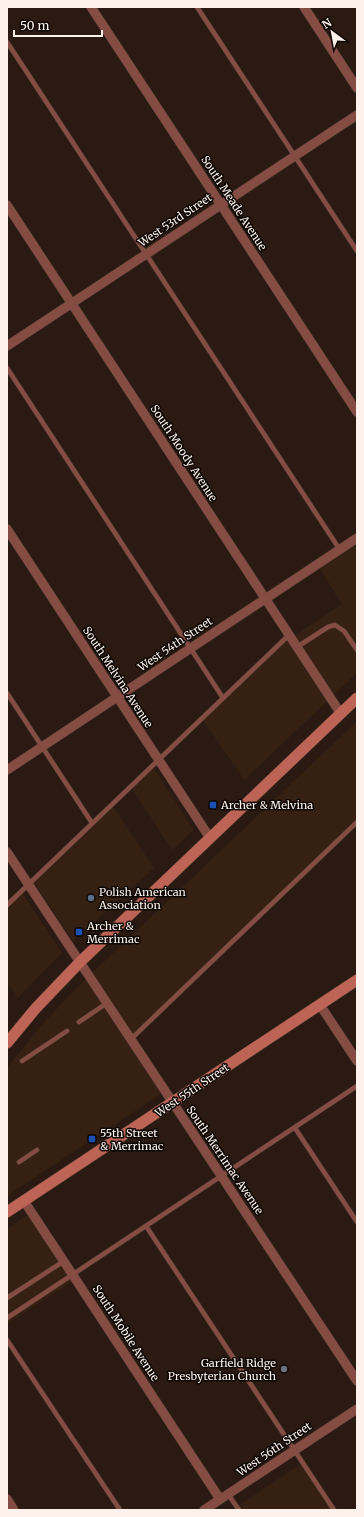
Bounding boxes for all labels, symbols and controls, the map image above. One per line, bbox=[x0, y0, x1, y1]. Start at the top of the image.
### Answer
scale bar bbox=[14, 12, 102, 38]
north arrow bbox=[312, 12, 352, 52]
text: N bbox=[319, 15, 334, 32]
text: 50 m bbox=[20, 18, 49, 33]
street label: South Meade Avenue bbox=[198, 153, 270, 253]
street label: West 53rd Street bbox=[135, 190, 215, 250]
street label: South Moody Avenue bbox=[148, 402, 221, 504]
street label: West 54th Street bbox=[134, 613, 216, 675]
street label: South Melvina Avenue bbox=[80, 624, 156, 730]
place label: Archer & Melvina bbox=[220, 798, 313, 812]
marker: Archer & Melvina bbox=[208, 800, 218, 810]
place label: Polish American Association bbox=[98, 885, 187, 912]
marker: Polish American Association bbox=[86, 893, 96, 903]
place label: Archer & Merrimac bbox=[86, 919, 140, 946]
marker: Archer & Merrimac bbox=[74, 927, 84, 937]
street label: West 55th Street bbox=[152, 1060, 232, 1120]
street label: South Merrimac Avenue bbox=[184, 1103, 267, 1217]
place label: 55th Street & Merrimac bbox=[100, 1126, 164, 1153]
marker: 55th Street & Merrimac bbox=[87, 1134, 97, 1144]
street label: South Mobile Avenue bbox=[90, 1282, 162, 1384]
place label: Garfield Ridge Presbyterian Church bbox=[168, 1356, 277, 1383]
marker: Garfield Ridge Presbyterian Church bbox=[279, 1364, 289, 1374]
street label: West 56th Street bbox=[233, 1418, 315, 1480]

